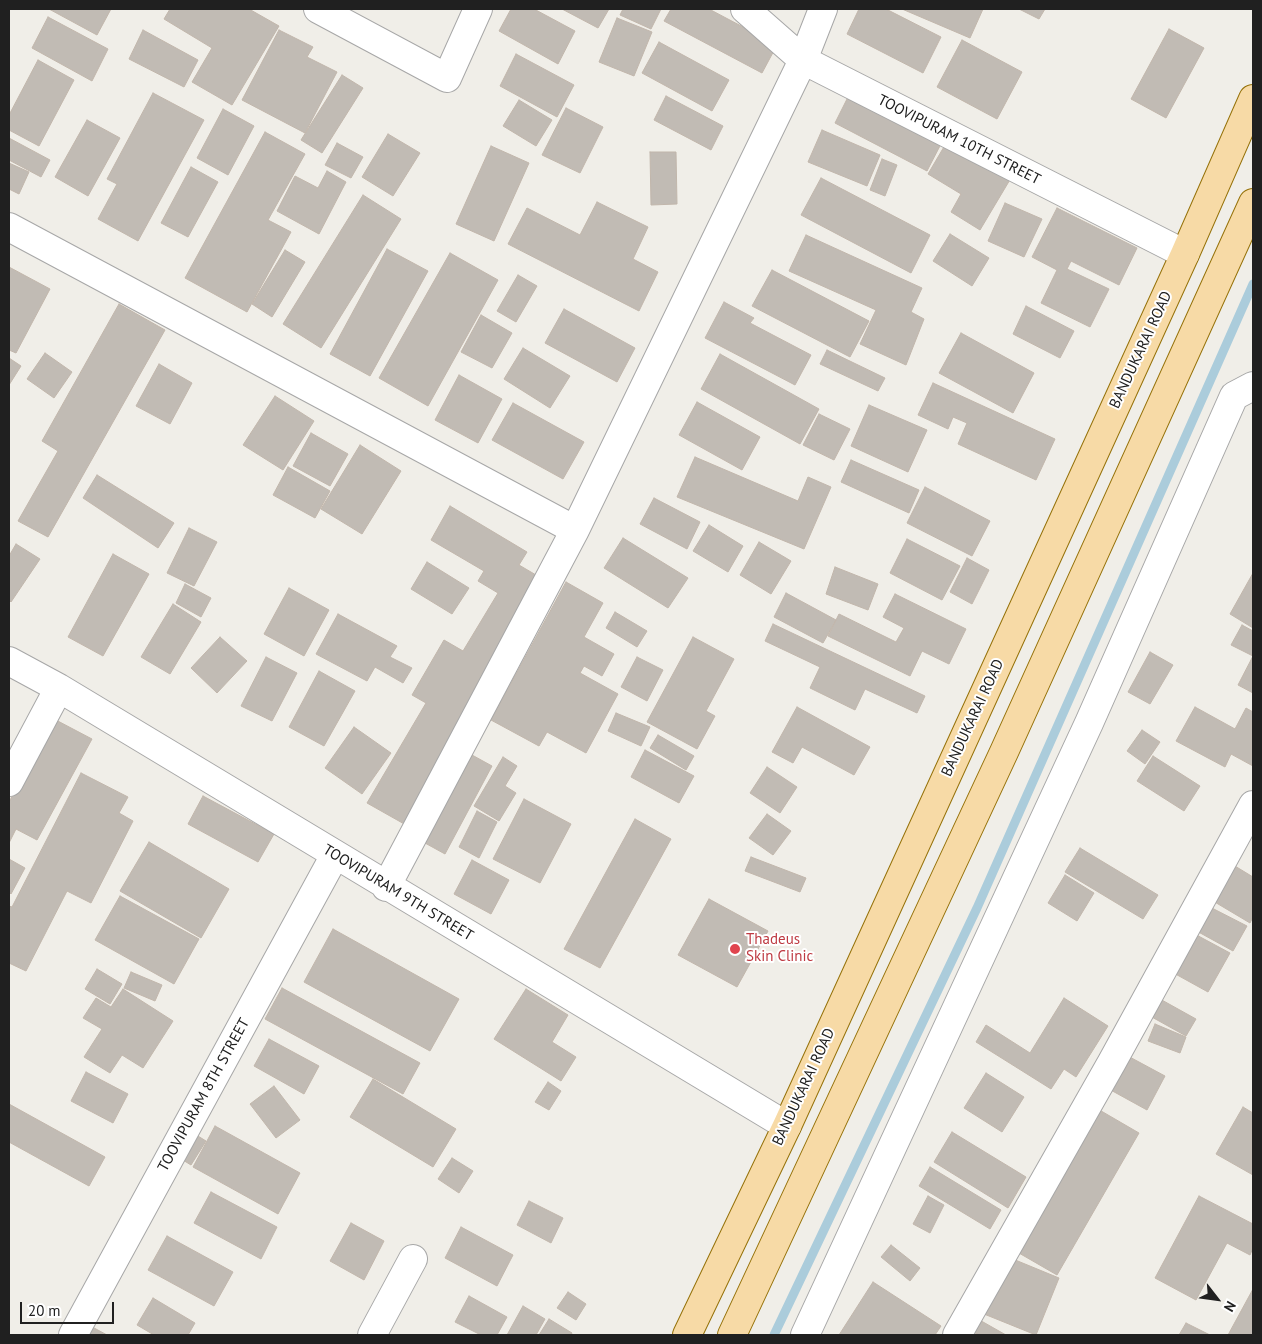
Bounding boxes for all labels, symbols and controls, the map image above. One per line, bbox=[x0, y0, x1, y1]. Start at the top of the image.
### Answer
street label: TOOVIPURAM 10TH STREET bbox=[875, 91, 1043, 189]
street label: BANDUKARAI ROAD bbox=[1106, 289, 1176, 411]
street label: BANDUKARAI ROAD bbox=[938, 657, 1008, 779]
street label: TOOVIPURAM 9TH STREET bbox=[320, 841, 476, 945]
place label: Thadeus Skin Clinic bbox=[746, 931, 813, 966]
marker: Thadeus Skin Clinic bbox=[728, 942, 742, 956]
street label: TOOVIPURAM 8TH STREET bbox=[154, 1015, 254, 1175]
street label: BANDUKARAI ROAD bbox=[769, 1026, 839, 1148]
north arrow bbox=[1192, 1274, 1242, 1324]
scale bar bbox=[22, 1292, 116, 1324]
text: N bbox=[1220, 1298, 1240, 1315]
text: 20 m bbox=[28, 1301, 61, 1320]

